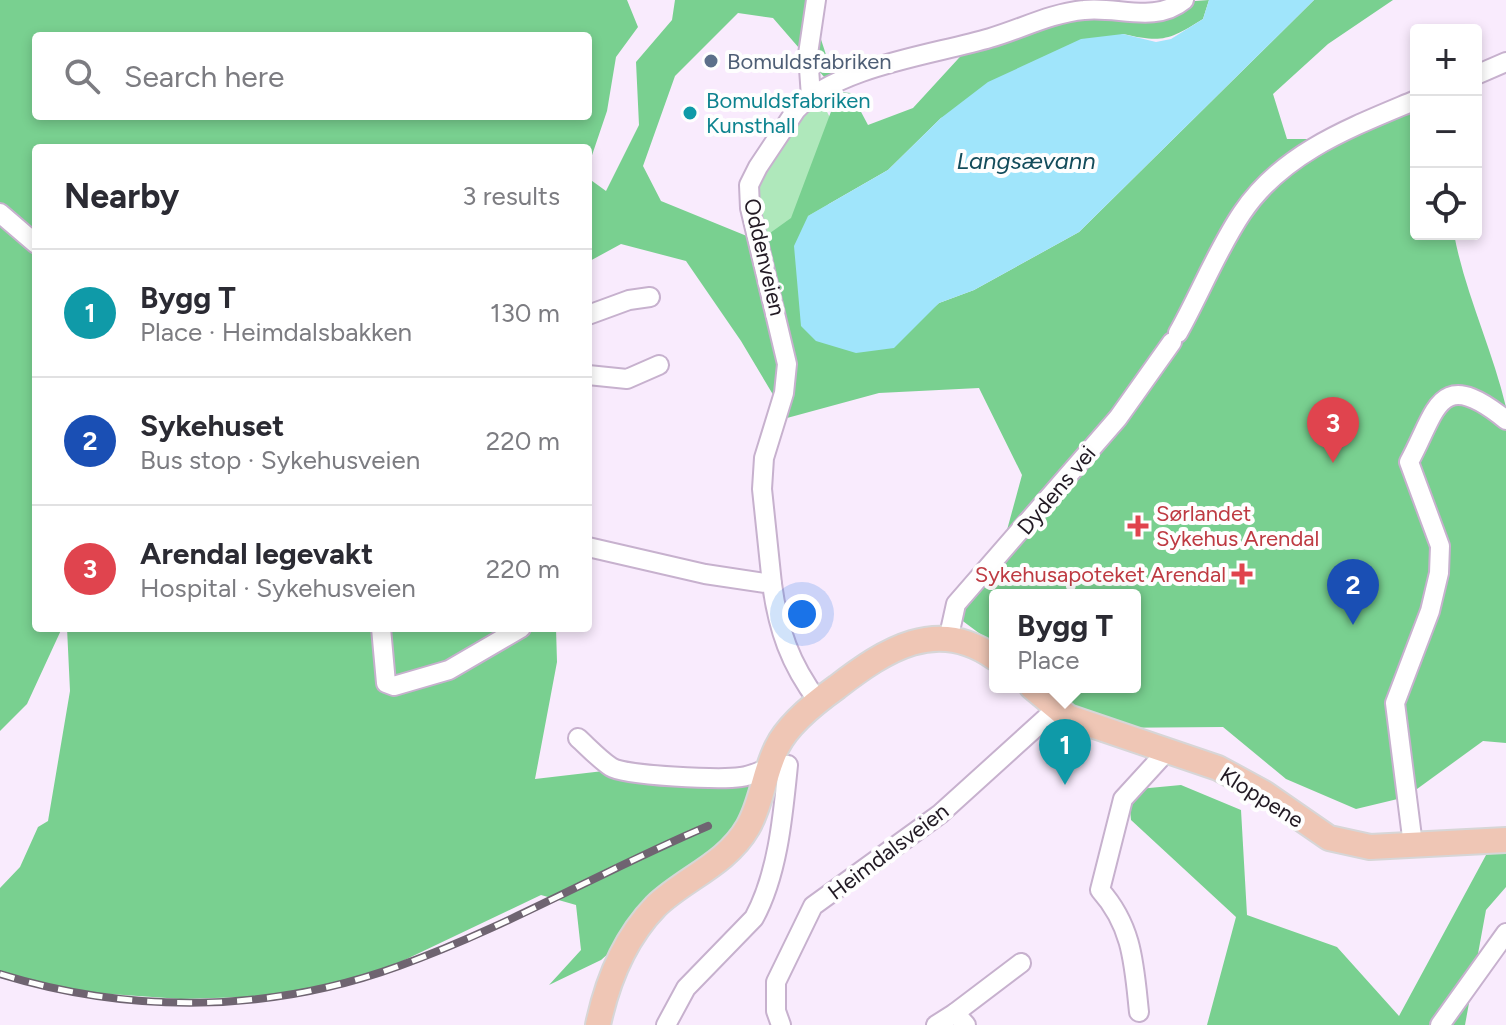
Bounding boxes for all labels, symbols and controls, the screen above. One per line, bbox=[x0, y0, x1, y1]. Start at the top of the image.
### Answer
map controls bbox=[1410, 24, 1482, 240]
button: + bbox=[1410, 24, 1482, 96]
search box bbox=[32, 32, 592, 120]
place label: Bomuldsfabriken bbox=[727, 48, 892, 75]
marker: Bomuldsfabriken bbox=[702, 52, 720, 70]
icon: search bbox=[60, 54, 104, 98]
text: Search here bbox=[124, 58, 284, 95]
place label: Bomuldsfabriken Kunsthall bbox=[706, 87, 871, 139]
button: − bbox=[1410, 96, 1482, 168]
marker: Bomuldsfabriken Kunsthall bbox=[681, 104, 699, 122]
water label: Langsævann bbox=[956, 146, 1096, 175]
button: locate bbox=[1410, 168, 1482, 240]
text: Nearby bbox=[64, 176, 179, 217]
text: 3 results bbox=[462, 180, 560, 212]
street label: Oddenveien bbox=[738, 196, 791, 318]
text: Bygg T bbox=[140, 279, 236, 316]
text: 1 bbox=[85, 297, 95, 329]
text: 130 m bbox=[490, 297, 560, 329]
text: Place · Heimdalsbakken bbox=[140, 316, 412, 348]
pin: 3 bbox=[1307, 397, 1359, 463]
text: Sykehuset bbox=[140, 407, 284, 444]
text: 2 bbox=[82, 425, 98, 457]
text: 220 m bbox=[486, 425, 560, 457]
street label: Dydens vei bbox=[1011, 440, 1101, 540]
text: Bus stop · Sykehusveien bbox=[140, 444, 420, 476]
place label: Sørlandet Sykehus Arendal bbox=[1156, 500, 1319, 552]
marker: Sørlandet Sykehus Arendal bbox=[1127, 515, 1149, 537]
text: Arendal legevakt bbox=[140, 535, 373, 572]
text: 3 bbox=[83, 553, 97, 585]
text: 220 m bbox=[486, 553, 560, 585]
pin: 2 bbox=[1327, 559, 1379, 625]
place label: Sykehusapoteket Arendal bbox=[975, 561, 1226, 588]
marker: Sykehusapoteket Arendal bbox=[1233, 565, 1251, 583]
text: Hospital · Sykehusveien bbox=[140, 572, 416, 604]
popup bbox=[989, 589, 1141, 693]
your location bbox=[782, 594, 822, 634]
text: Bygg T bbox=[1017, 607, 1113, 644]
text: Place bbox=[1017, 644, 1079, 676]
pin: 1 bbox=[1039, 719, 1091, 785]
street label: Kloppene bbox=[1215, 761, 1308, 834]
street label: Heimdalsveien bbox=[823, 797, 954, 906]

